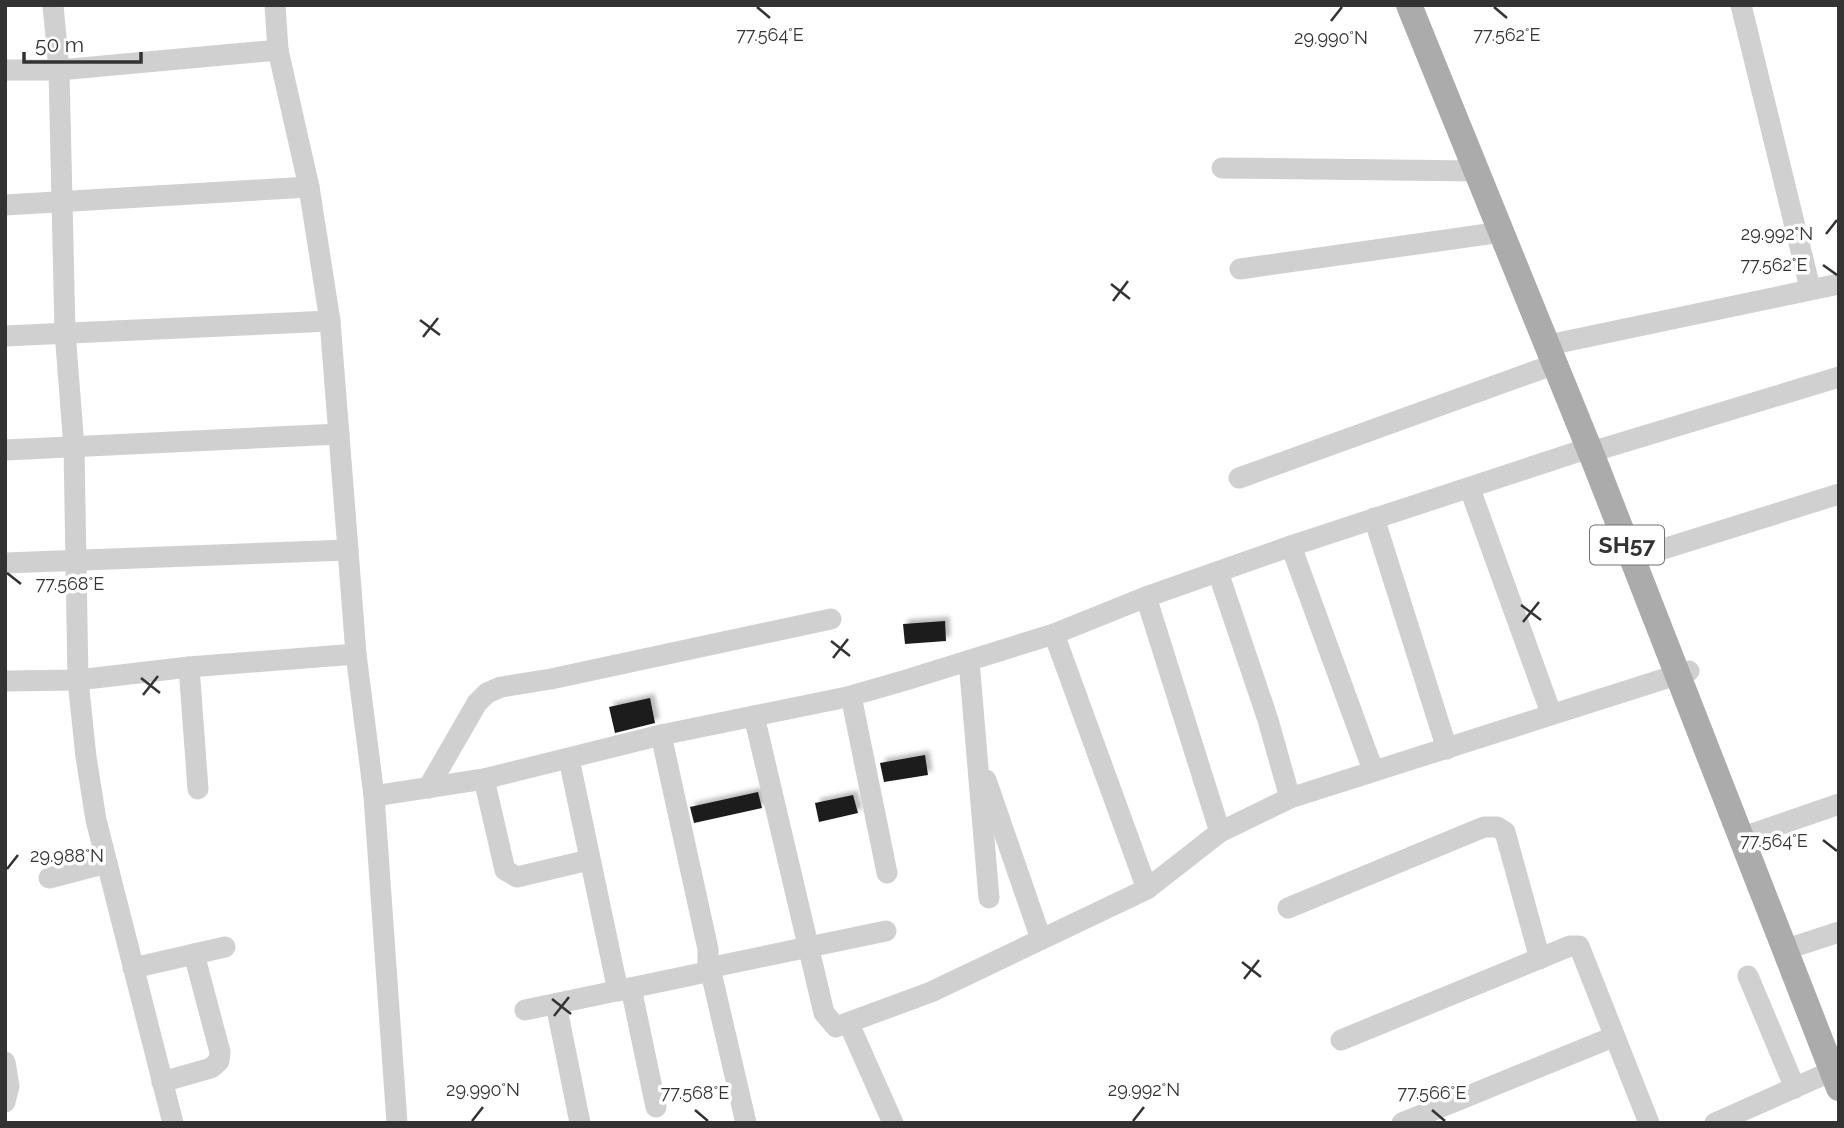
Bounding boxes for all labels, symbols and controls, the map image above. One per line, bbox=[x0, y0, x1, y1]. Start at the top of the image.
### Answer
scale bar bbox=[24, 21, 142, 65]
text: 77.564°E bbox=[736, 24, 804, 45]
text: 77.562°E bbox=[1473, 24, 1541, 45]
text: 29.990°N bbox=[1294, 27, 1368, 48]
text: 50 m bbox=[35, 32, 84, 57]
text: 29.992°N bbox=[1741, 223, 1813, 244]
text: 77.562°E bbox=[1740, 254, 1808, 275]
road number: SH57 bbox=[1590, 526, 1664, 565]
text: 77.568°E bbox=[36, 573, 104, 594]
text: 77.564°E bbox=[1740, 830, 1808, 851]
text: 29.988°N bbox=[30, 845, 104, 866]
text: 29.990°N bbox=[446, 1079, 520, 1100]
text: 29.992°N bbox=[1108, 1079, 1180, 1100]
text: 77.568°E bbox=[661, 1082, 729, 1103]
text: 77.566°E bbox=[1398, 1082, 1466, 1103]

